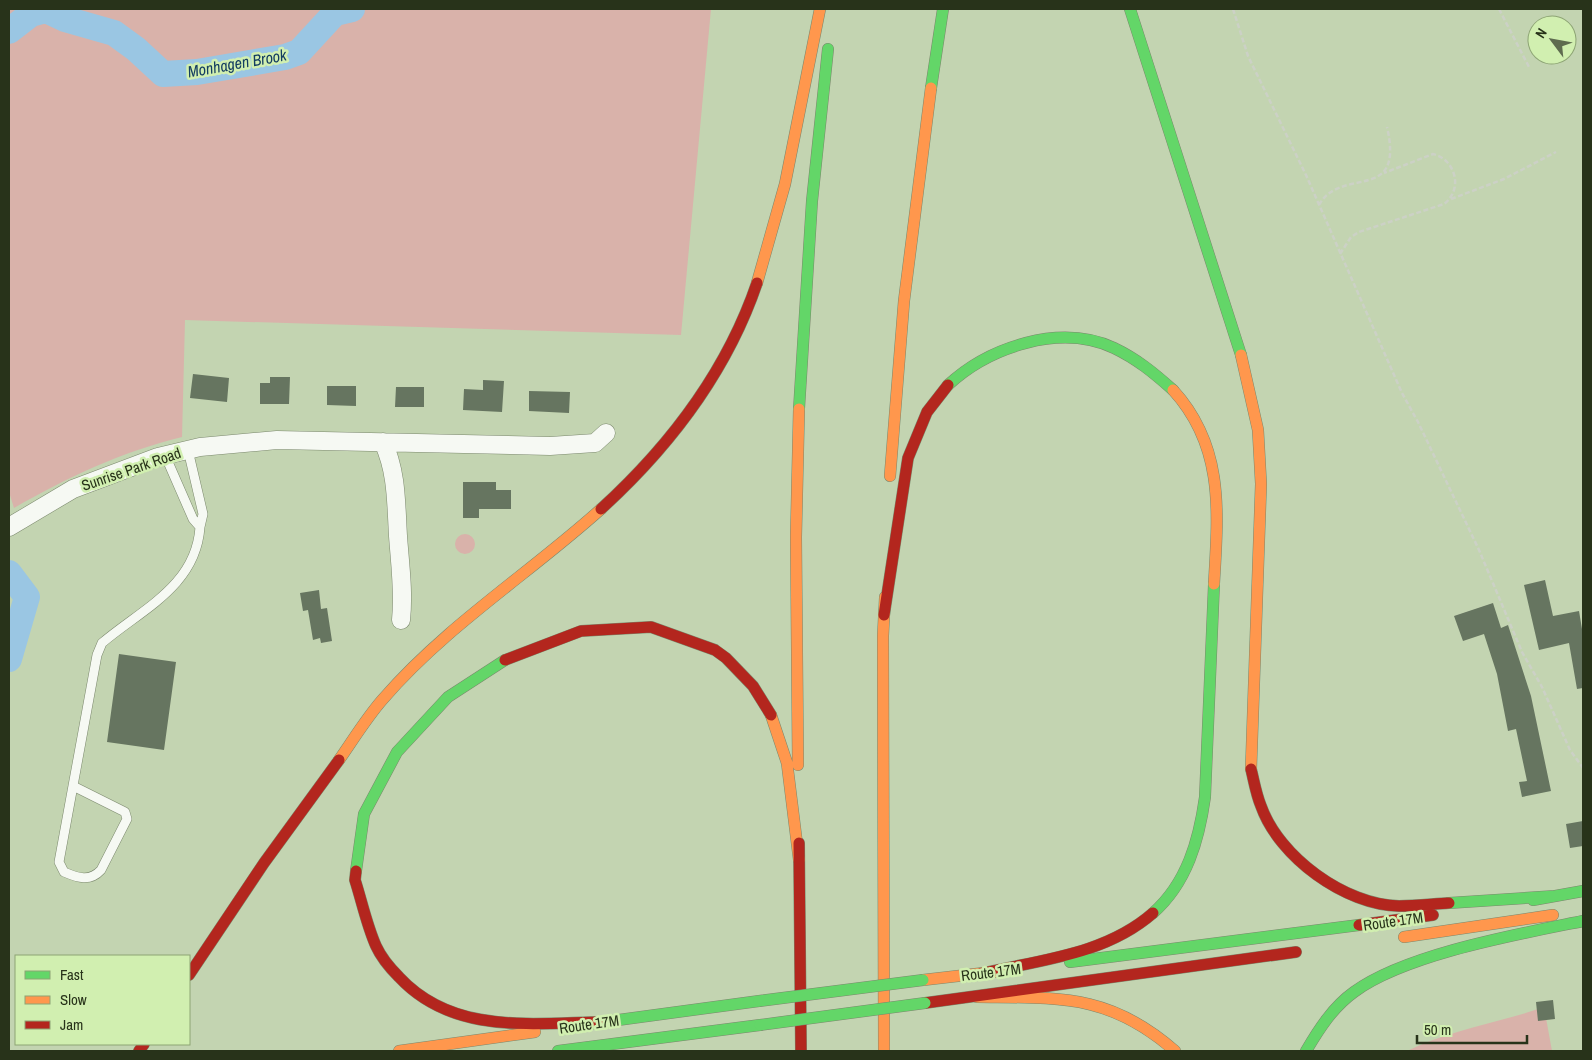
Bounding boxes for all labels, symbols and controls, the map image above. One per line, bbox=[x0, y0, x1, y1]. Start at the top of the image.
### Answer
north arrow bbox=[1527, 15, 1577, 65]
text: N bbox=[1531, 25, 1551, 41]
water label: Monhagen Brook bbox=[186, 43, 289, 83]
street label: Sunrise Park Road bbox=[78, 442, 184, 496]
street label: Route 17M bbox=[1362, 906, 1424, 936]
legend bbox=[15, 955, 190, 1045]
street label: Route 17M bbox=[960, 958, 1022, 986]
text: Fast bbox=[60, 964, 84, 985]
text: Slow bbox=[60, 989, 87, 1010]
street label: Route 17M bbox=[558, 1009, 620, 1039]
scale bar bbox=[1417, 1012, 1527, 1044]
text: Jam bbox=[60, 1014, 83, 1035]
text: 50 m bbox=[1424, 1019, 1451, 1040]

